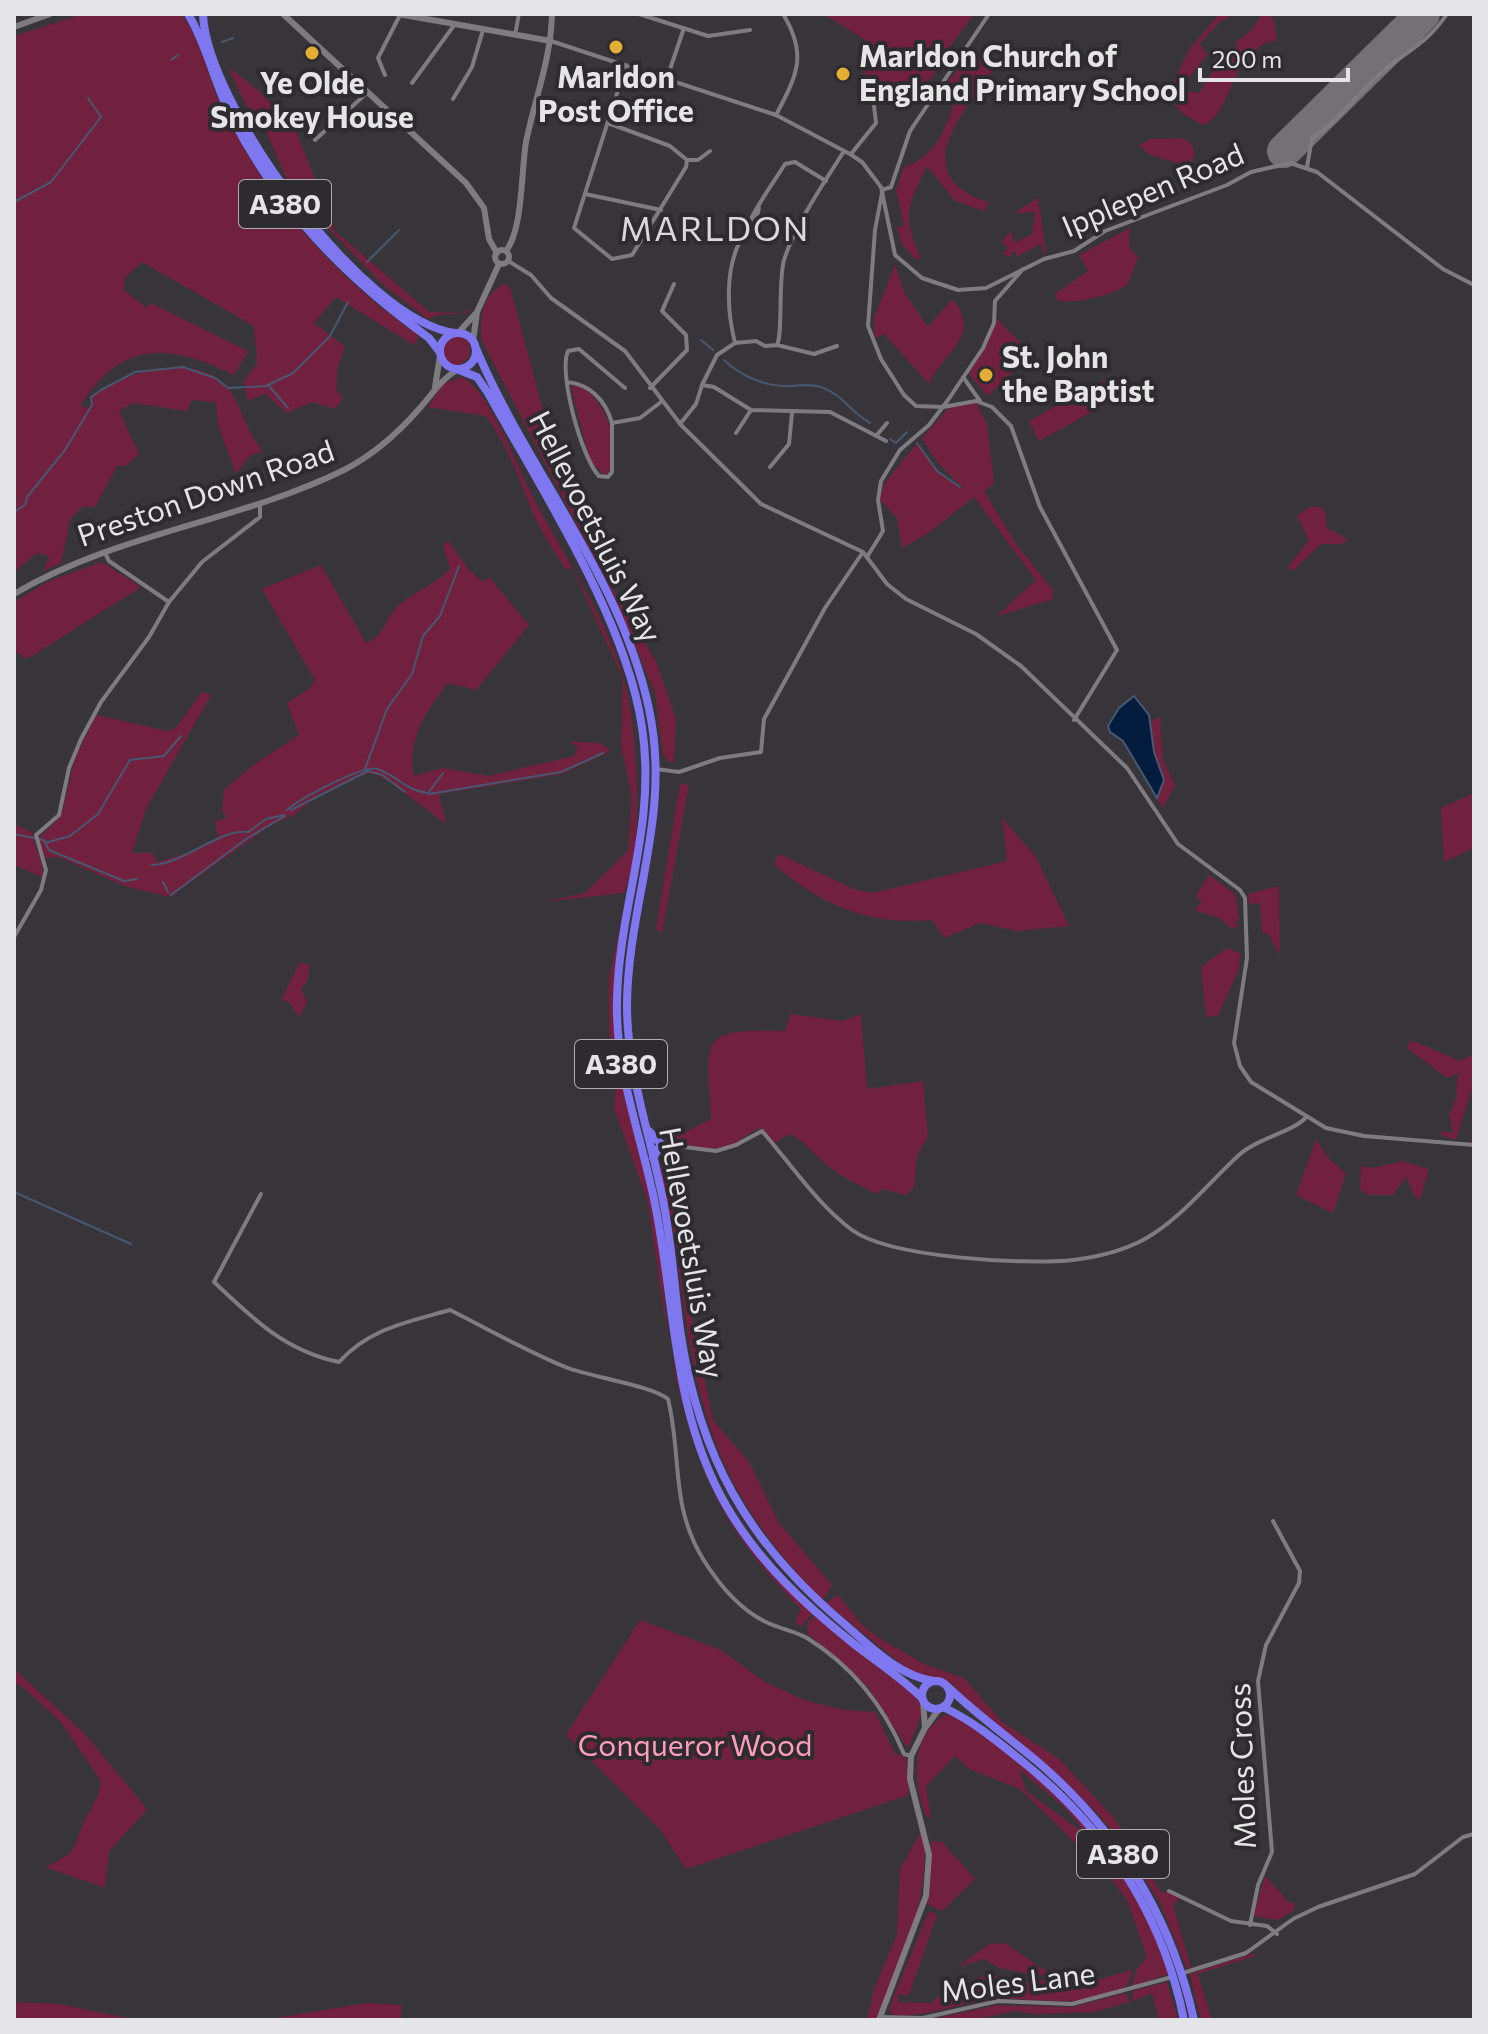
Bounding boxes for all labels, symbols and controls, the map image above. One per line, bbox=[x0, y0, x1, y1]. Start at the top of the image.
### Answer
scale bar bbox=[1200, 32, 1348, 82]
place label: Marldon Church of England Primary School bbox=[859, 36, 1186, 107]
marker: Marldon Post Office bbox=[607, 38, 625, 56]
marker: Ye Olde Smokey House bbox=[303, 44, 321, 62]
text: 200 m bbox=[1212, 44, 1282, 73]
place label: Marldon Post Office bbox=[538, 57, 694, 128]
place label: Ye Olde Smokey House bbox=[210, 63, 414, 134]
marker: Marldon Church of England Primary School bbox=[834, 65, 852, 83]
street label: Ipplepen Road bbox=[1056, 134, 1248, 244]
road number: A380 bbox=[239, 180, 331, 228]
district label: MARLDON bbox=[620, 206, 810, 248]
place label: St. John the Baptist bbox=[1002, 337, 1154, 408]
marker: St. John the Baptist bbox=[977, 366, 995, 384]
street label: Hellevoetsluis Way bbox=[523, 404, 672, 648]
street label: Preston Down Road bbox=[72, 430, 338, 553]
road number: A380 bbox=[575, 1040, 667, 1088]
street label: Hellevoetsluis Way bbox=[653, 1124, 734, 1381]
street label: Moles Cross bbox=[1219, 1682, 1262, 1850]
park label: Conqueror Wood bbox=[578, 1725, 812, 1762]
road number: A380 bbox=[1077, 1830, 1169, 1878]
street label: Moles Lane bbox=[938, 1953, 1097, 2008]

